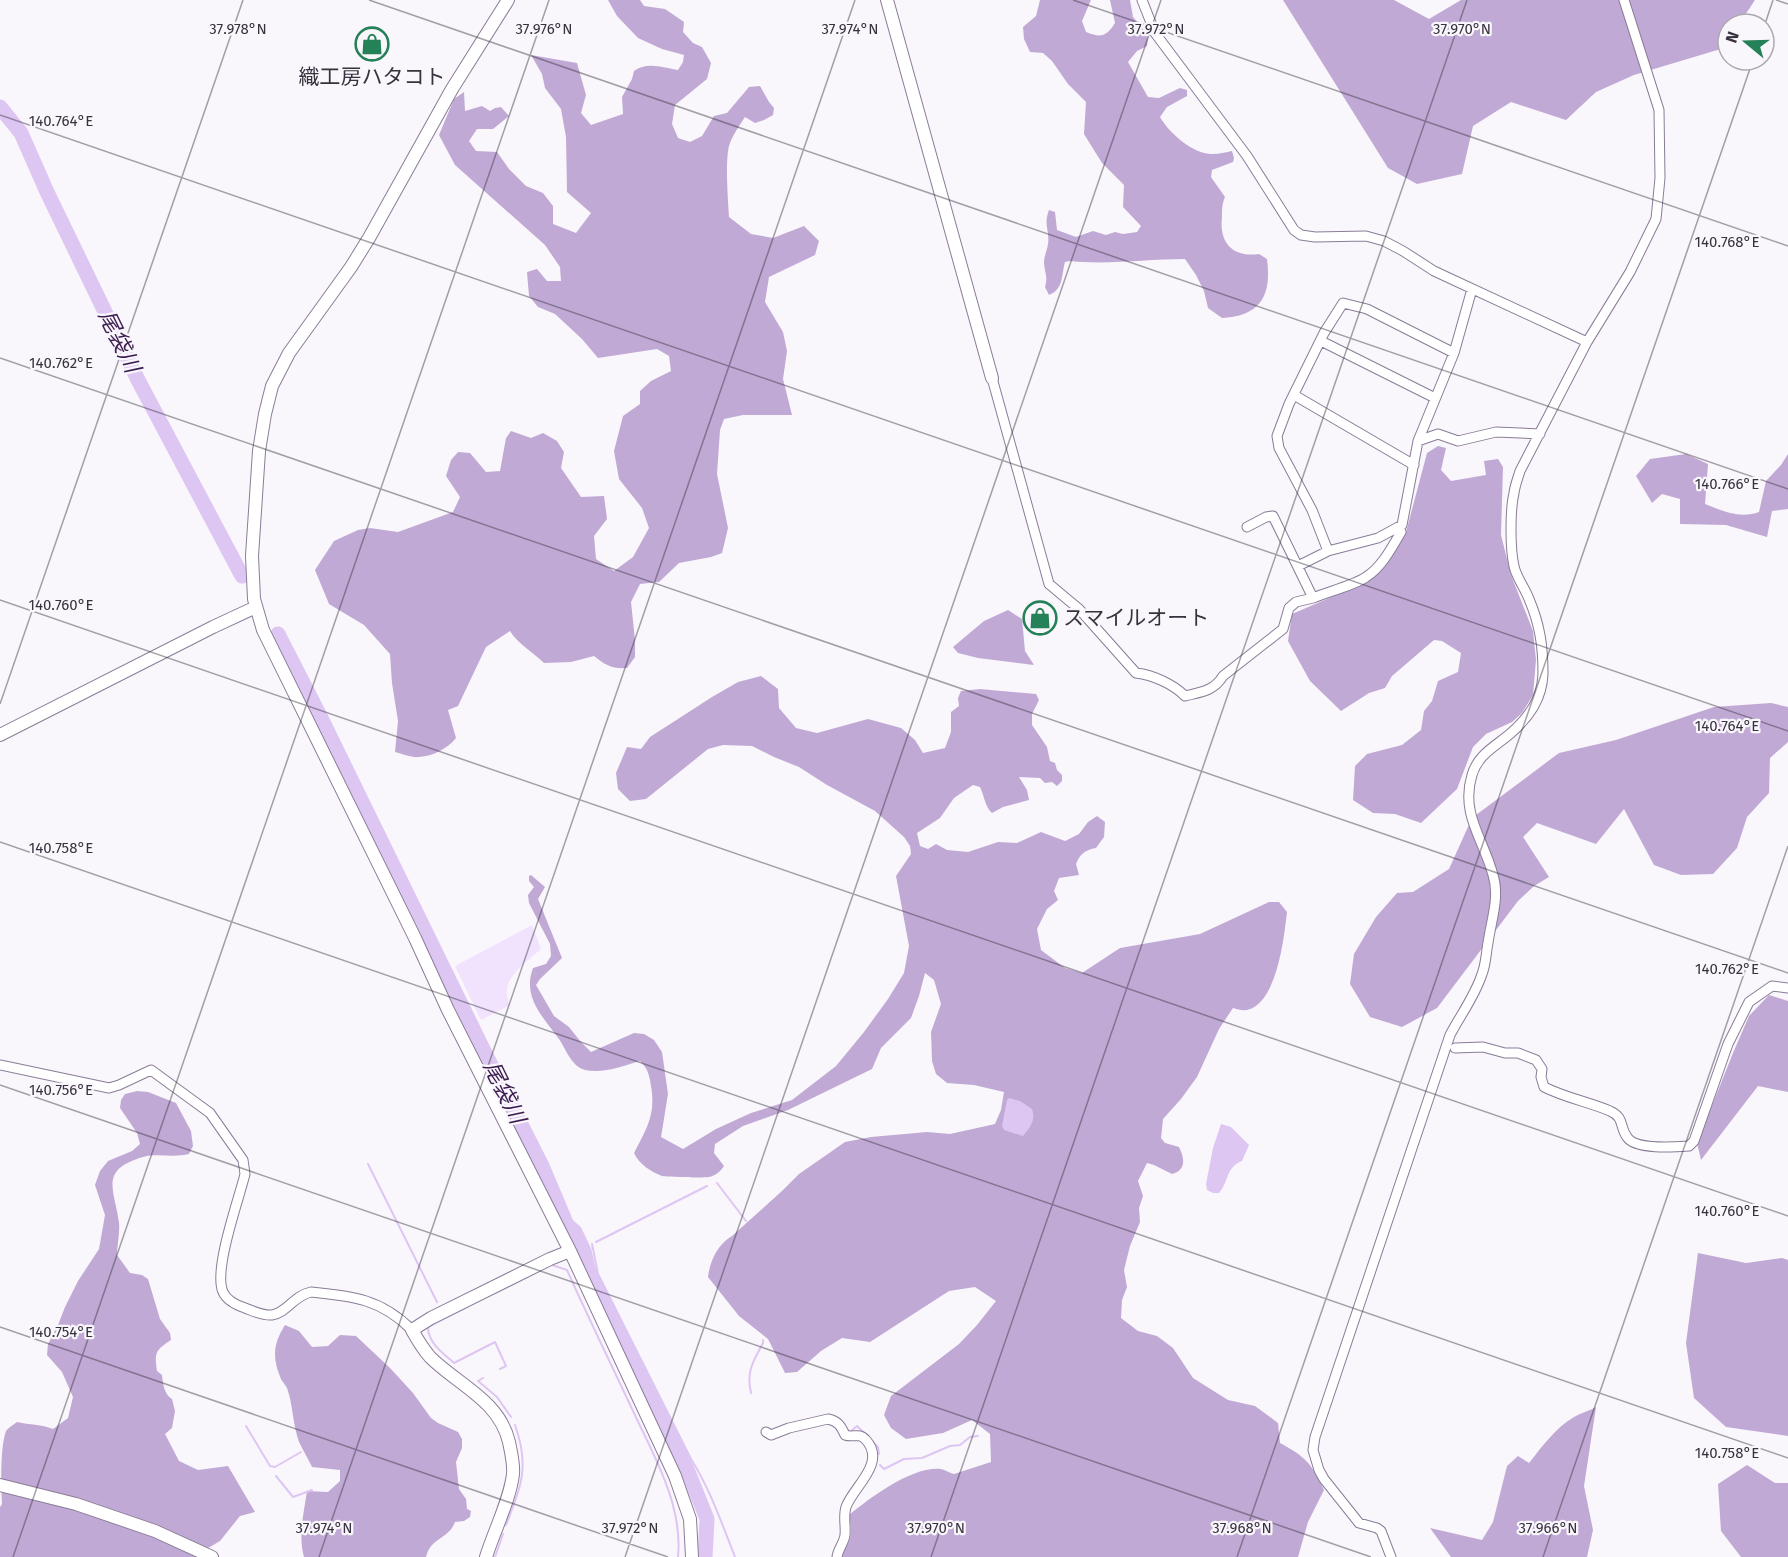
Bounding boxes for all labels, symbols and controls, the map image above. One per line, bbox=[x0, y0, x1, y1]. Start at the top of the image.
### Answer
north arrow bbox=[1716, 12, 1776, 72]
text: 37.978°N bbox=[209, 20, 267, 38]
text: 37.976°N bbox=[515, 20, 573, 38]
text: 37.974°N bbox=[821, 20, 879, 38]
text: 37.972°N bbox=[1128, 20, 1184, 38]
text: 37.970°N bbox=[1433, 20, 1491, 38]
shop icon: 織工房ハタコト bbox=[354, 26, 390, 62]
text: N bbox=[1722, 29, 1743, 45]
place label: 織工房ハタコト bbox=[299, 64, 446, 90]
text: 140.764°E bbox=[29, 112, 93, 130]
text: 140.768°E bbox=[1695, 233, 1759, 251]
water label: 尾袋川 bbox=[93, 306, 147, 379]
text: 140.762°E bbox=[29, 354, 93, 372]
text: 140.766°E bbox=[1695, 475, 1759, 493]
text: 140.760°E bbox=[29, 596, 94, 614]
shop icon: スマイルオート bbox=[1022, 600, 1058, 636]
place label: スマイルオート bbox=[1063, 605, 1209, 631]
text: 140.764°E bbox=[1695, 717, 1759, 735]
text: 140.758°E bbox=[29, 839, 93, 857]
text: 140.762°E bbox=[1695, 960, 1759, 978]
water label: 尾袋川 bbox=[478, 1057, 532, 1130]
text: 140.756°E bbox=[29, 1081, 93, 1099]
text: 140.760°E bbox=[1695, 1202, 1760, 1220]
text: 140.754°E bbox=[29, 1323, 93, 1341]
text: 140.758°E bbox=[1695, 1444, 1759, 1462]
text: 37.974°N bbox=[295, 1519, 353, 1537]
text: 37.972°N bbox=[602, 1519, 658, 1537]
text: 37.970°N bbox=[907, 1519, 965, 1537]
text: 37.968°N bbox=[1212, 1519, 1272, 1537]
text: 37.966°N bbox=[1518, 1519, 1578, 1537]

